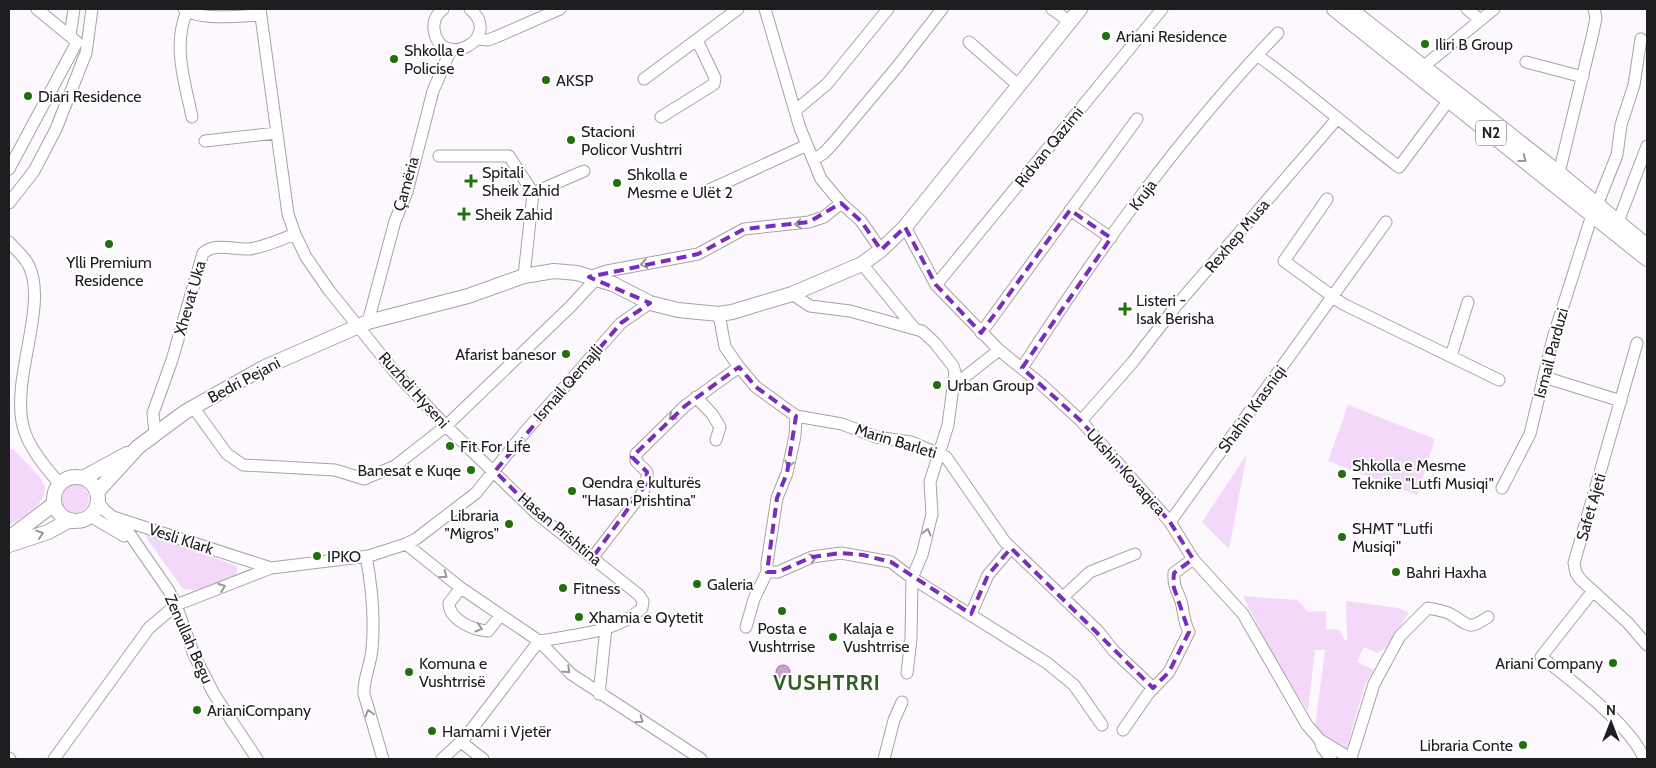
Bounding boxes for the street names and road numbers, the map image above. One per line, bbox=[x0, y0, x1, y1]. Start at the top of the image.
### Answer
street label: Ridvan Qazimi bbox=[1011, 103, 1087, 191]
road number: N2 bbox=[1476, 120, 1506, 146]
street label: Çamëria bbox=[389, 154, 423, 213]
street label: Kruja bbox=[1125, 176, 1161, 214]
street label: Rexhep Musa bbox=[1201, 195, 1273, 277]
street label: Xhevat Uka bbox=[170, 258, 210, 338]
street label: Ismail Parduzi bbox=[1530, 306, 1572, 400]
street label: Ismail Qemajli bbox=[529, 341, 607, 425]
street label: Ruzhdi Hyseni bbox=[375, 348, 453, 432]
street label: Bedri Pejani bbox=[205, 353, 283, 407]
street label: Shahin Krasniqi bbox=[1214, 362, 1290, 456]
street label: Marin Barleti bbox=[853, 420, 939, 462]
street label: Ukshin Kovaqica bbox=[1082, 425, 1170, 519]
street label: Safet Ajeti bbox=[1572, 471, 1610, 543]
street label: Hasan Prishtina bbox=[514, 488, 606, 570]
street label: Vesli Klark bbox=[146, 520, 217, 559]
street label: Zenullah Begu bbox=[161, 592, 217, 686]

